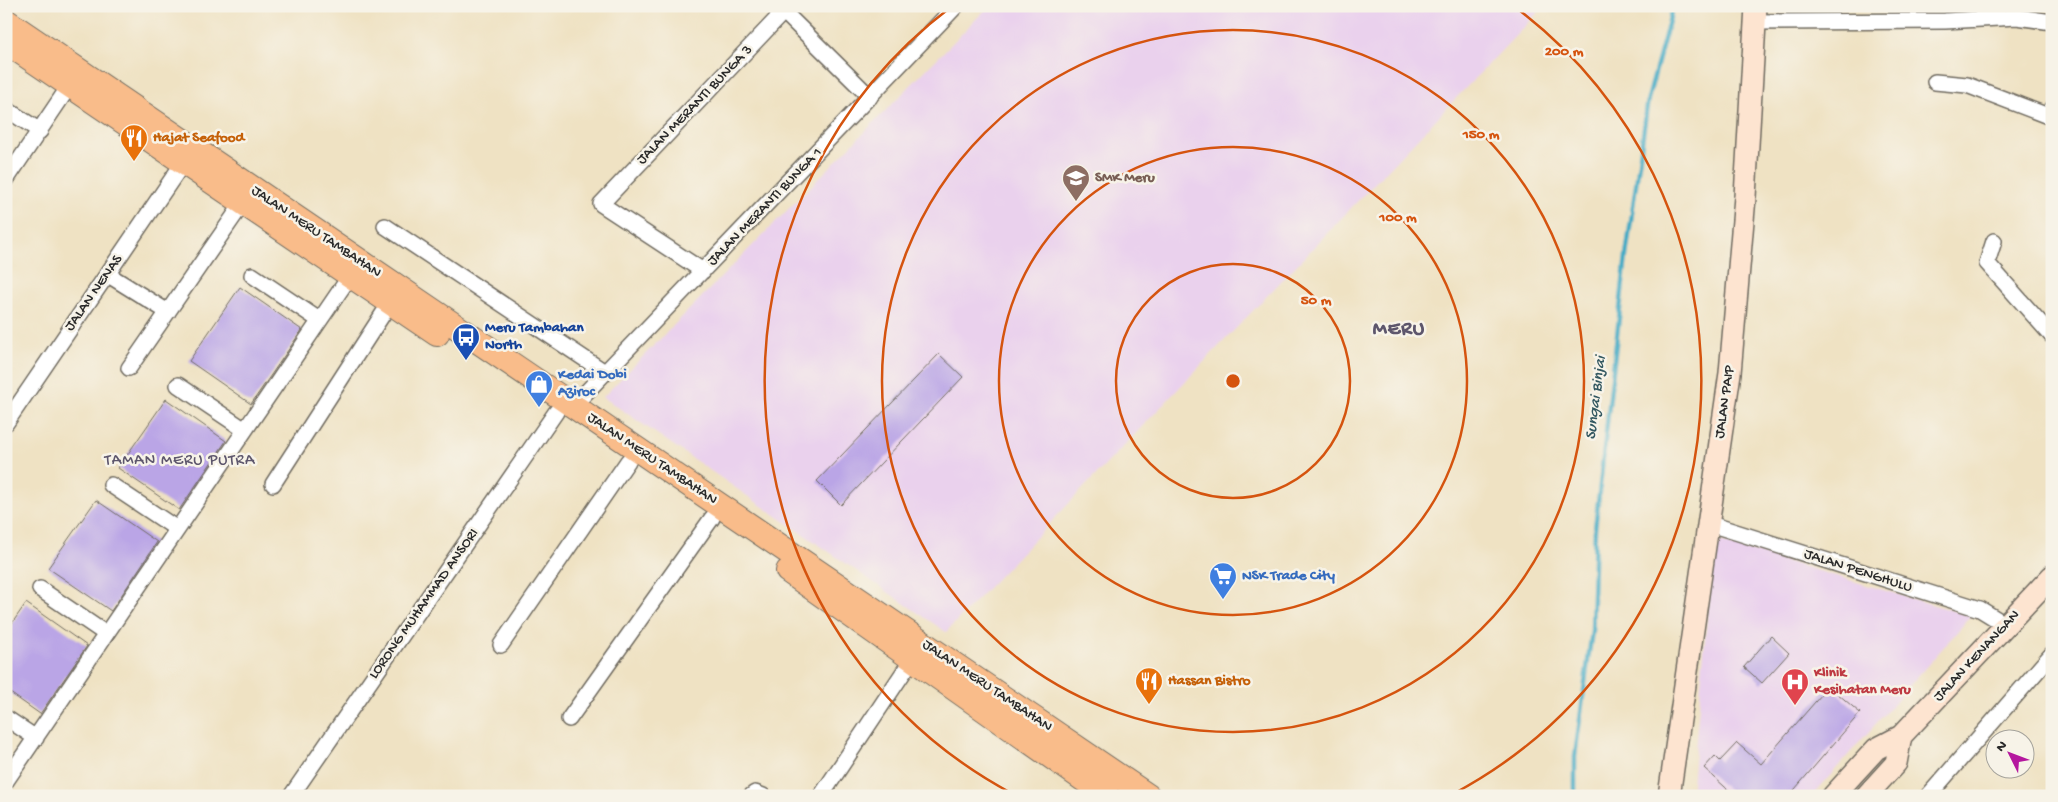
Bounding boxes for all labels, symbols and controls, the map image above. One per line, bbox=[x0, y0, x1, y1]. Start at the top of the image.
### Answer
street label: JALAN MERANTI BUNGA 3 bbox=[633, 41, 757, 169]
text: 200 m bbox=[1545, 43, 1584, 61]
restaurant icon: Hajat Seafood bbox=[119, 123, 149, 162]
text: 150 m bbox=[1462, 126, 1500, 144]
place label: Hajat Seafood bbox=[153, 129, 246, 147]
street label: JALAN MERANTI BUNGA 1 bbox=[704, 144, 826, 270]
school or university icon: SMK Meru bbox=[1061, 163, 1091, 202]
place label: SMK Meru bbox=[1095, 169, 1156, 187]
street label: JALAN MERU TAMBAHAN bbox=[248, 182, 385, 282]
text: 100 m bbox=[1378, 209, 1417, 227]
street label: JALAN NENAS bbox=[61, 251, 127, 335]
text: 50 m bbox=[1301, 292, 1332, 310]
place label: Meru Tambahan North bbox=[485, 319, 584, 354]
district label: MERU bbox=[1373, 319, 1425, 342]
bus stop icon: Meru Tambahan North bbox=[451, 322, 481, 361]
water label: Sungai Binjai bbox=[1582, 354, 1612, 441]
street label: JALAN PAIP bbox=[1711, 364, 1739, 440]
place label: Kedai Dobi Aziroc bbox=[557, 366, 627, 401]
shop icon: Kedai Dobi Aziroc bbox=[524, 369, 554, 408]
centre of rings bbox=[1224, 372, 1242, 390]
street label: JALAN MERU TAMBAHAN bbox=[584, 409, 721, 509]
district label: TAMAN MERU PUTRA bbox=[104, 452, 256, 471]
street label: LORONG MUHAMMAD ANSORI bbox=[365, 525, 483, 683]
street label: JALAN PENGHULU bbox=[1802, 545, 1915, 597]
supermarket icon: NSK Trade City bbox=[1208, 561, 1238, 600]
place label: NSK Trade City bbox=[1242, 567, 1336, 585]
street label: JALAN KENANGAN bbox=[1930, 606, 2024, 706]
street label: JALAN MERU TAMBAHAN bbox=[919, 636, 1056, 736]
place label: Klinik Kesihatan Meru bbox=[1813, 664, 1912, 699]
restaurant icon: Hassan Bistro bbox=[1134, 666, 1164, 705]
hospital icon: Klinik Kesihatan Meru bbox=[1780, 667, 1810, 706]
place label: Hassan Bistro bbox=[1168, 672, 1251, 690]
north arrow bbox=[1986, 730, 2036, 780]
text: N bbox=[1993, 738, 2012, 756]

